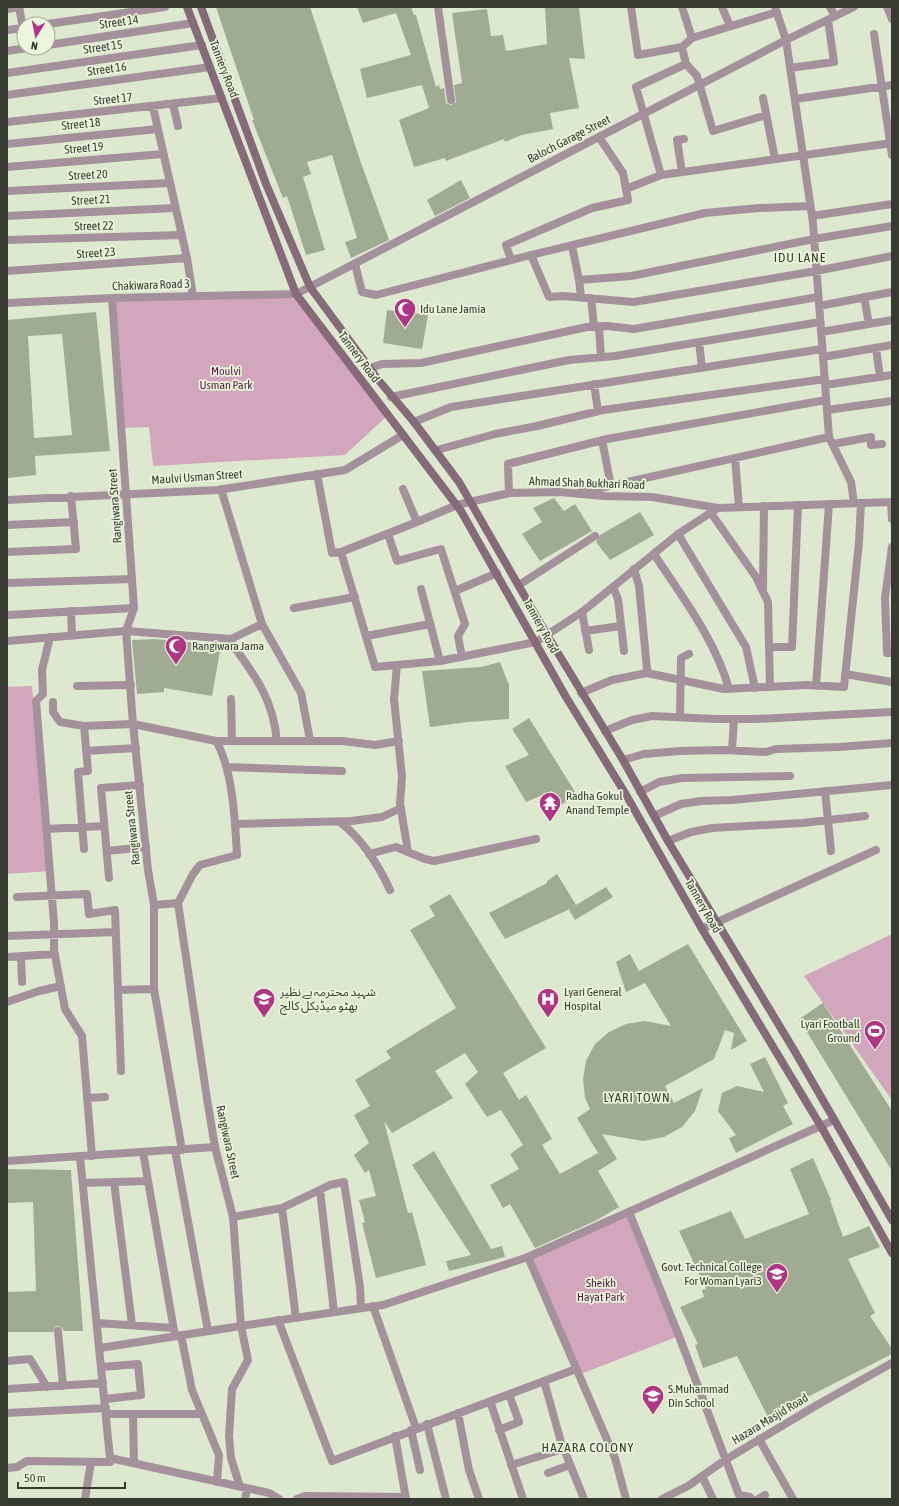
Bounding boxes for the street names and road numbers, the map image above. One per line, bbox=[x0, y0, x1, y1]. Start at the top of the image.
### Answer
street label: Street 14 bbox=[99, 12, 140, 32]
street label: Street 15 bbox=[83, 37, 123, 57]
street label: Tannery Road bbox=[207, 38, 241, 100]
street label: Street 16 bbox=[87, 59, 128, 79]
street label: Street 17 bbox=[93, 90, 134, 108]
street label: Baloch Garage Street bbox=[525, 112, 613, 166]
street label: Street 18 bbox=[61, 115, 102, 133]
street label: Street 19 bbox=[64, 139, 105, 157]
street label: Street 20 bbox=[68, 167, 108, 183]
street label: Street 21 bbox=[71, 192, 111, 208]
street label: Street 22 bbox=[74, 219, 114, 233]
street label: Street 23 bbox=[76, 245, 116, 261]
street label: Chakiwara Road 3 bbox=[112, 277, 190, 293]
street label: Tannery Road bbox=[335, 329, 383, 385]
street label: Maulvi Usman Street bbox=[151, 467, 243, 487]
street label: Rangiwara Street bbox=[105, 468, 125, 544]
street label: Ahmad Shah Bukhari Road bbox=[529, 474, 645, 492]
street label: Tannery Road bbox=[520, 596, 562, 656]
street label: Rangiwara Street bbox=[121, 790, 143, 866]
street label: Tannery Road bbox=[682, 876, 724, 936]
street label: Rangiwara Street bbox=[213, 1104, 243, 1181]
street label: Hazara Masjid Road bbox=[729, 1391, 811, 1447]

